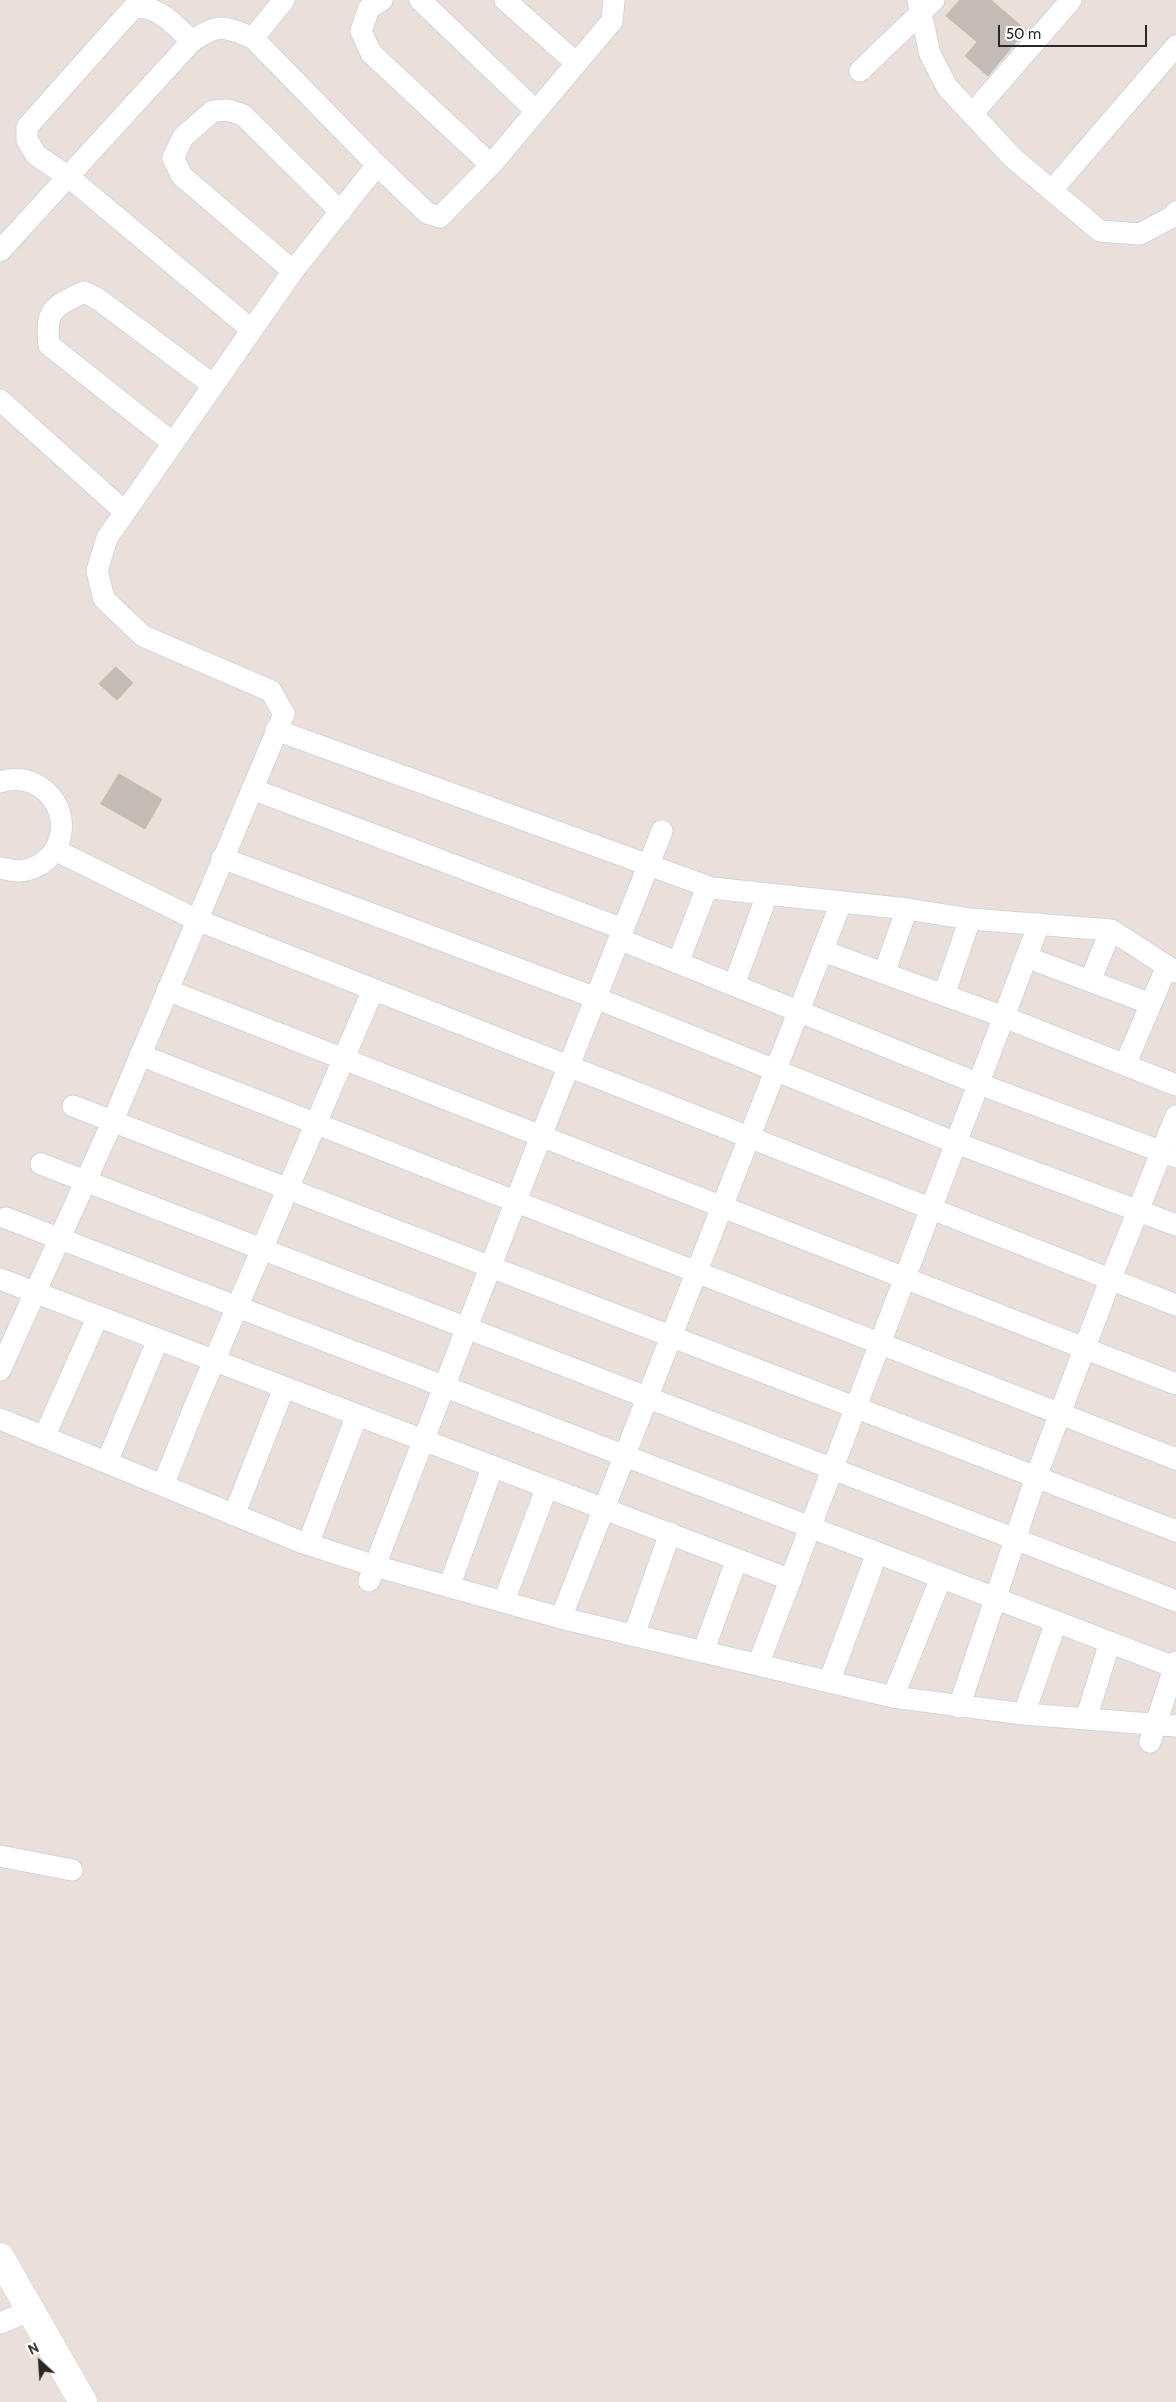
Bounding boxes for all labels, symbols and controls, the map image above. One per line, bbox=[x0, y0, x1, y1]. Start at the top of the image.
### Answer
scale bar bbox=[1001, 15, 1150, 47]
text: 50 m bbox=[1006, 25, 1041, 43]
north arrow bbox=[15, 2337, 65, 2387]
text: N bbox=[25, 2338, 42, 2359]

